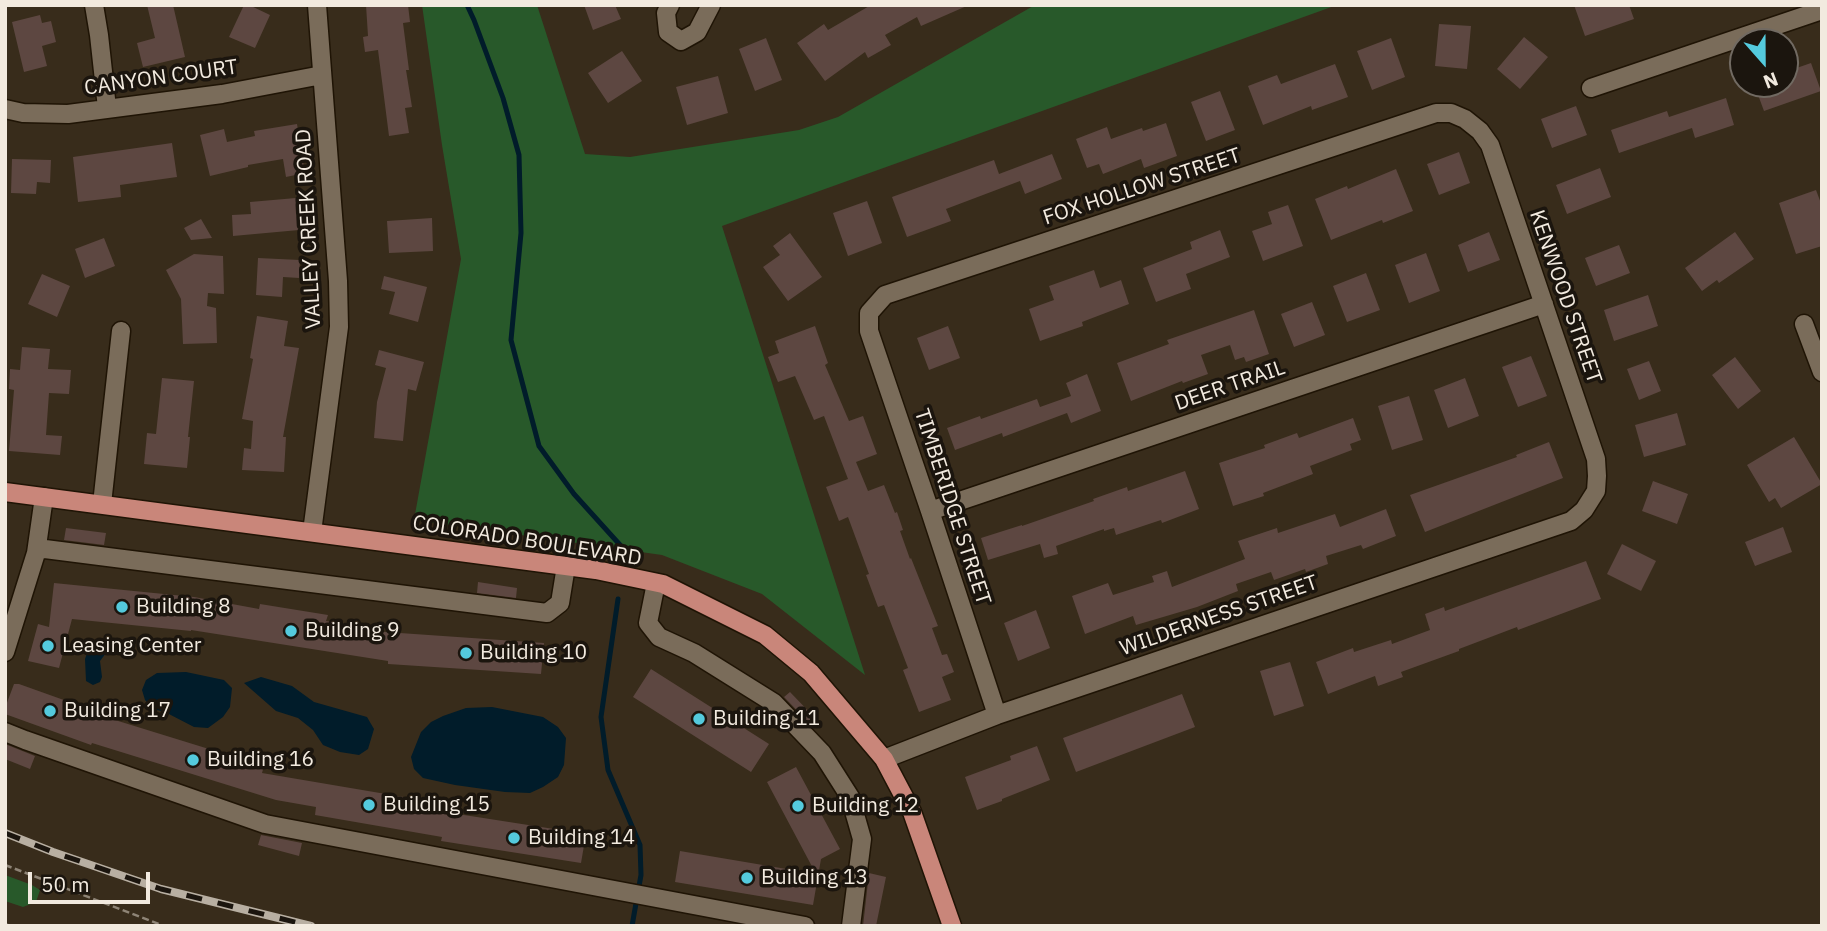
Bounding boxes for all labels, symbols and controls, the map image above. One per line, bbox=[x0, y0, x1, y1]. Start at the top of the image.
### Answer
north arrow bbox=[1729, 28, 1799, 98]
street label: CANYON COURT bbox=[83, 55, 239, 101]
text: N bbox=[1760, 67, 1782, 94]
street label: VALLEY CREEK ROAD bbox=[291, 128, 327, 330]
street label: FOX HOLLOW STREET bbox=[1040, 143, 1244, 231]
street label: KENWOOD STREET bbox=[1523, 207, 1607, 387]
street label: DEER TRAIL bbox=[1172, 355, 1288, 417]
street label: TIMBERIDGE STREET bbox=[908, 406, 996, 608]
street label: COLORADO BOULEVARD bbox=[411, 510, 643, 572]
street label: WILDERNESS STREET bbox=[1117, 570, 1321, 662]
place label: Building 8 bbox=[136, 594, 231, 620]
marker: Building 8 bbox=[114, 599, 130, 615]
place label: Building 9 bbox=[305, 618, 400, 644]
marker: Building 9 bbox=[283, 623, 299, 639]
place label: Leasing Center bbox=[62, 633, 202, 659]
marker: Leasing Center bbox=[40, 638, 56, 654]
place label: Building 10 bbox=[480, 640, 587, 666]
marker: Building 10 bbox=[458, 645, 474, 661]
place label: Building 17 bbox=[64, 698, 171, 724]
marker: Building 17 bbox=[42, 703, 58, 719]
place label: Building 11 bbox=[713, 706, 820, 732]
marker: Building 11 bbox=[691, 711, 707, 727]
place label: Building 16 bbox=[207, 747, 314, 773]
marker: Building 16 bbox=[185, 752, 201, 768]
place label: Building 15 bbox=[383, 792, 490, 818]
place label: Building 12 bbox=[812, 793, 919, 819]
marker: Building 15 bbox=[361, 797, 377, 813]
marker: Building 12 bbox=[790, 798, 806, 814]
place label: Building 14 bbox=[528, 825, 635, 851]
marker: Building 14 bbox=[506, 830, 522, 846]
scale bar bbox=[32, 858, 154, 902]
place label: Building 13 bbox=[761, 865, 868, 891]
text: 50 m bbox=[41, 870, 90, 898]
marker: Building 13 bbox=[739, 870, 755, 886]

